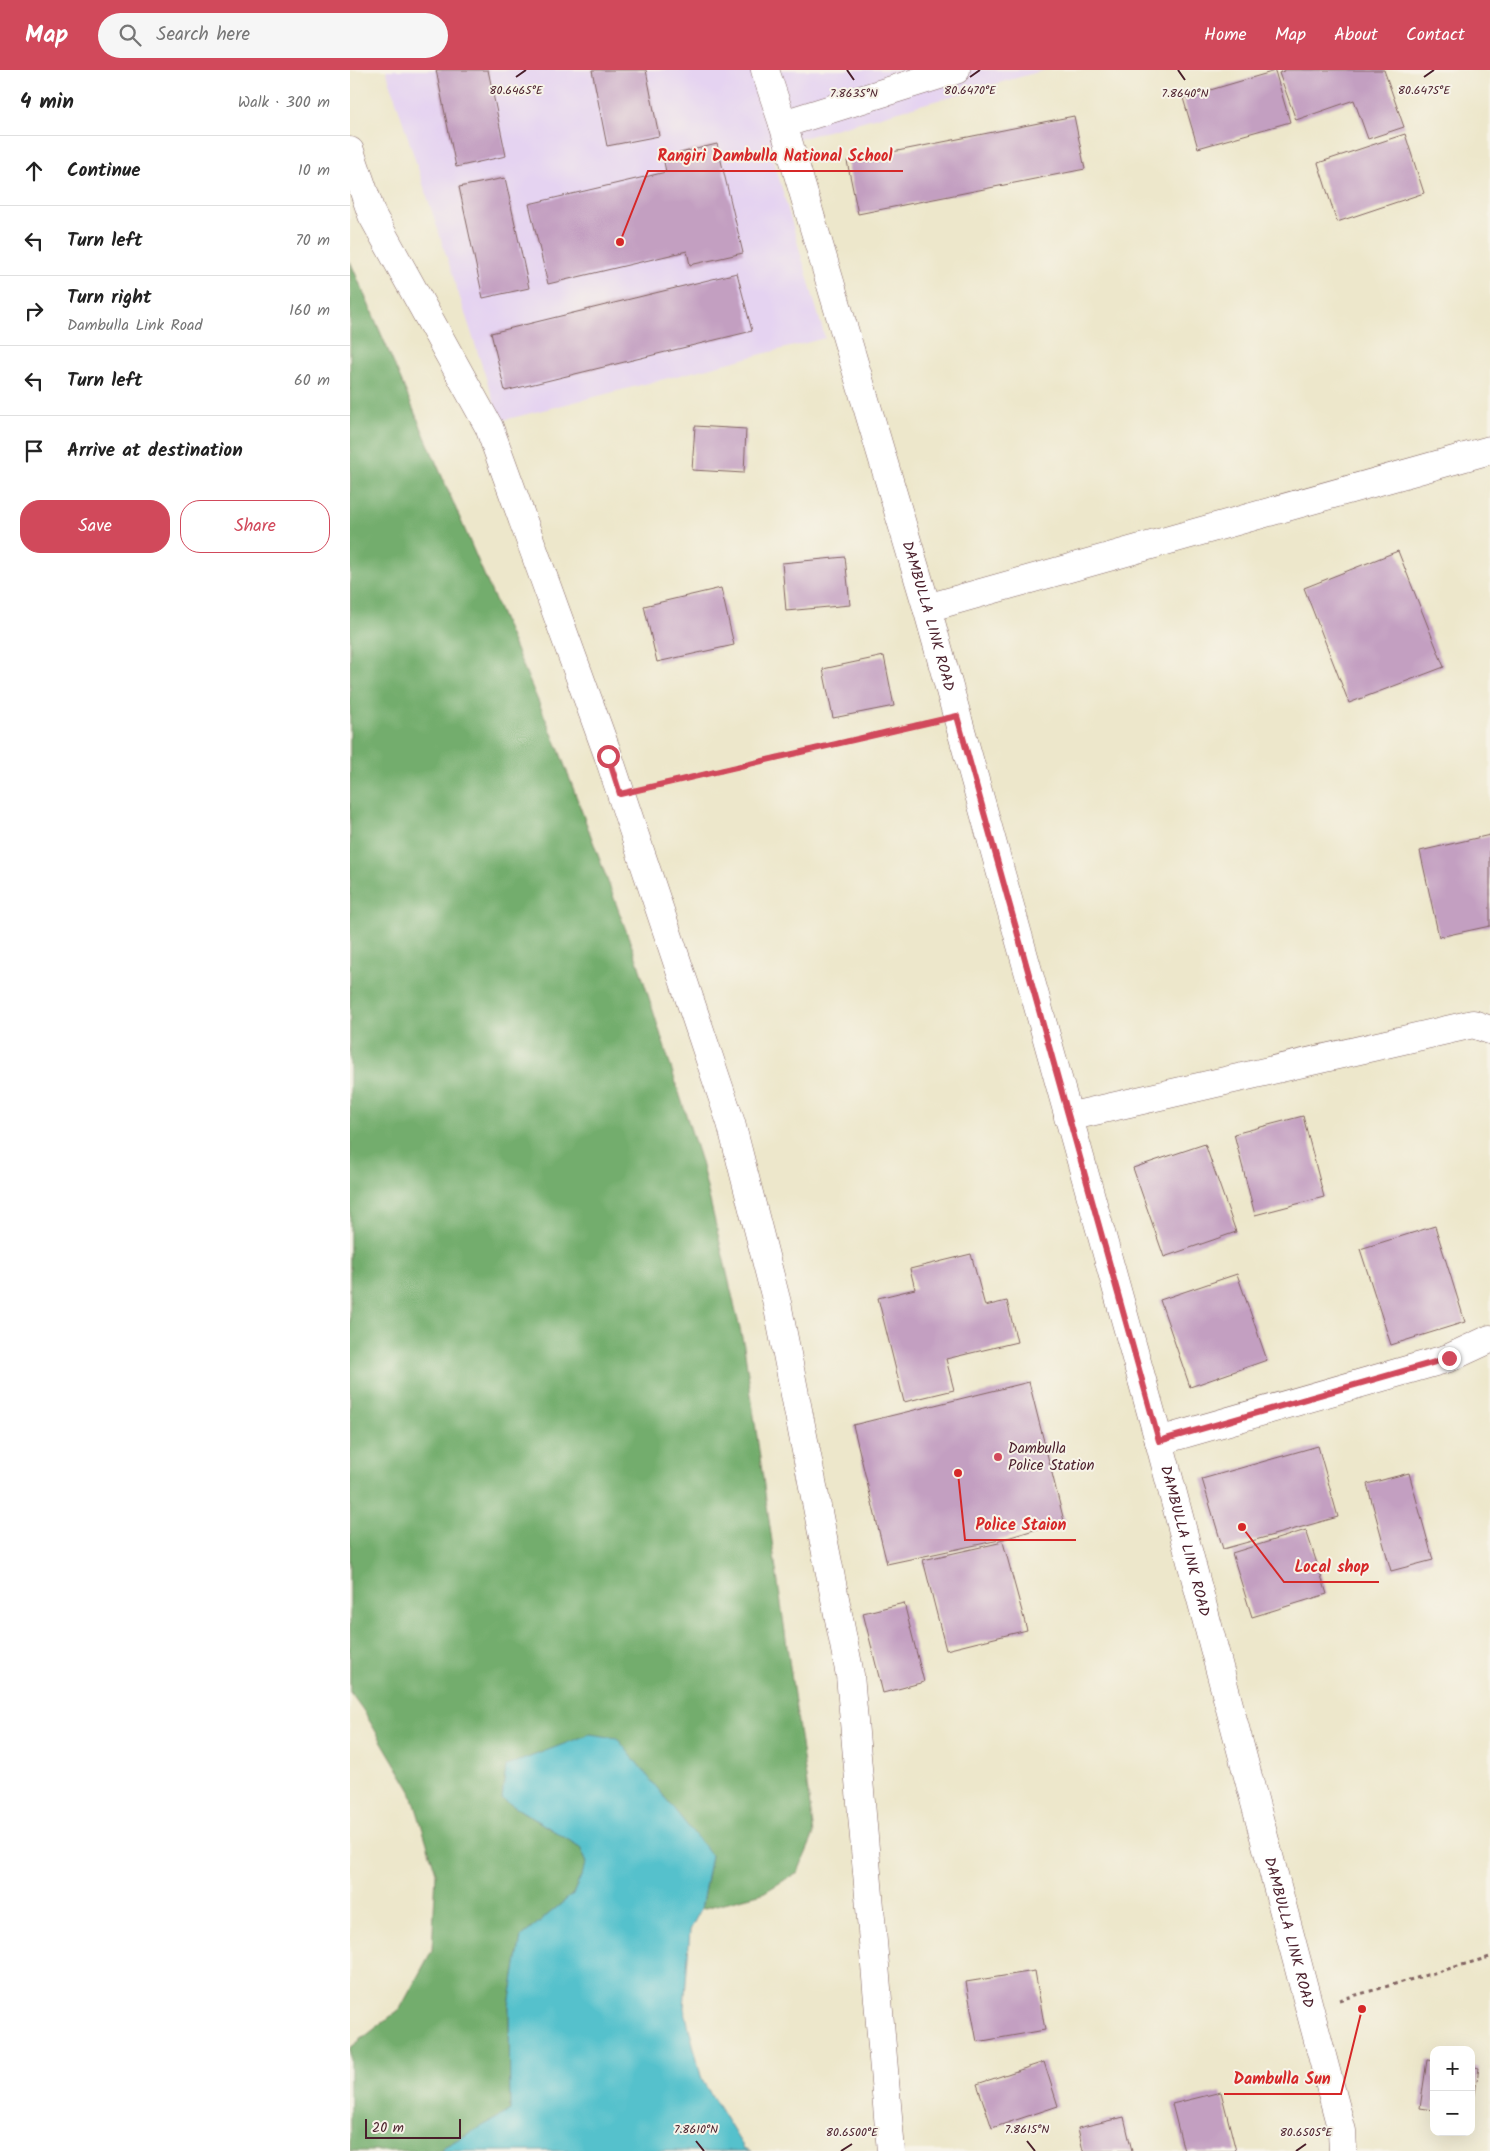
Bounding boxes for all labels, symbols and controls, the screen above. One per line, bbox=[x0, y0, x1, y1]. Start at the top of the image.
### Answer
search box bbox=[98, 13, 448, 58]
text: Map bbox=[25, 16, 68, 55]
text: Search here bbox=[156, 20, 250, 50]
icon: search bbox=[116, 21, 144, 49]
text: Home bbox=[1204, 21, 1247, 50]
text: Map bbox=[1275, 21, 1306, 50]
text: About bbox=[1334, 21, 1378, 50]
text: Contact bbox=[1406, 21, 1465, 50]
text: 80.6465°E bbox=[489, 81, 544, 100]
text: 80.6470°E bbox=[944, 81, 997, 100]
text: 80.6475°E bbox=[1398, 81, 1451, 100]
text: 7.8635°N bbox=[830, 84, 878, 103]
text: 7.8640°N bbox=[1161, 84, 1209, 103]
text: 4 min bbox=[20, 86, 74, 119]
text: Walk · 300 m bbox=[238, 90, 330, 115]
callout: Rangiri Dambulla National School bbox=[648, 140, 903, 171]
text: Rangiri Dambulla National School bbox=[657, 144, 893, 169]
text: Continue bbox=[67, 156, 140, 186]
icon: ahead bbox=[20, 157, 48, 185]
text: 10 m bbox=[298, 158, 330, 183]
text: Turn left bbox=[67, 226, 142, 256]
icon: left bbox=[20, 227, 48, 255]
text: 70 m bbox=[295, 228, 330, 253]
text: Turn right bbox=[67, 283, 152, 313]
icon: right bbox=[20, 297, 48, 325]
text: 160 m bbox=[289, 298, 330, 323]
text: Dambulla Link Road bbox=[67, 313, 203, 338]
text: Turn left bbox=[67, 366, 142, 396]
icon: left bbox=[20, 367, 48, 395]
text: 60 m bbox=[294, 368, 330, 393]
text: Arrive at destination bbox=[67, 436, 243, 466]
icon: arrive bbox=[20, 437, 48, 465]
button: Save bbox=[20, 500, 170, 553]
button: Share bbox=[180, 500, 330, 553]
street label: DAMBULLA LINK ROAD bbox=[895, 538, 961, 694]
route start bbox=[597, 745, 620, 768]
route end bbox=[1438, 1347, 1461, 1370]
place label: Dambulla Police Station bbox=[1008, 1437, 1095, 1478]
marker: Dambulla Police Station bbox=[992, 1451, 1004, 1463]
street label: DAMBULLA LINK ROAD bbox=[1153, 1463, 1216, 1620]
callout: Police Staion bbox=[965, 1509, 1076, 1540]
text: Police Staion bbox=[976, 1513, 1067, 1538]
callout: Local shop bbox=[1284, 1551, 1379, 1582]
text: Local shop bbox=[1295, 1555, 1370, 1580]
street label: DAMBULLA LINK ROAD bbox=[1257, 1854, 1320, 2011]
map controls bbox=[1430, 2046, 1475, 2136]
button: + bbox=[1430, 2046, 1475, 2091]
callout: Dambulla Sun bbox=[1224, 2063, 1341, 2094]
text: Dambulla Sun bbox=[1233, 2067, 1331, 2092]
button: − bbox=[1430, 2091, 1475, 2136]
scale bar bbox=[365, 2116, 461, 2139]
text: 20 m bbox=[372, 2117, 404, 2139]
text: 7.8610°N bbox=[674, 2120, 718, 2139]
text: 7.8615°N bbox=[1005, 2120, 1049, 2139]
text: 80.6500°E bbox=[826, 2123, 879, 2142]
text: 80.6505°E bbox=[1280, 2123, 1333, 2142]

